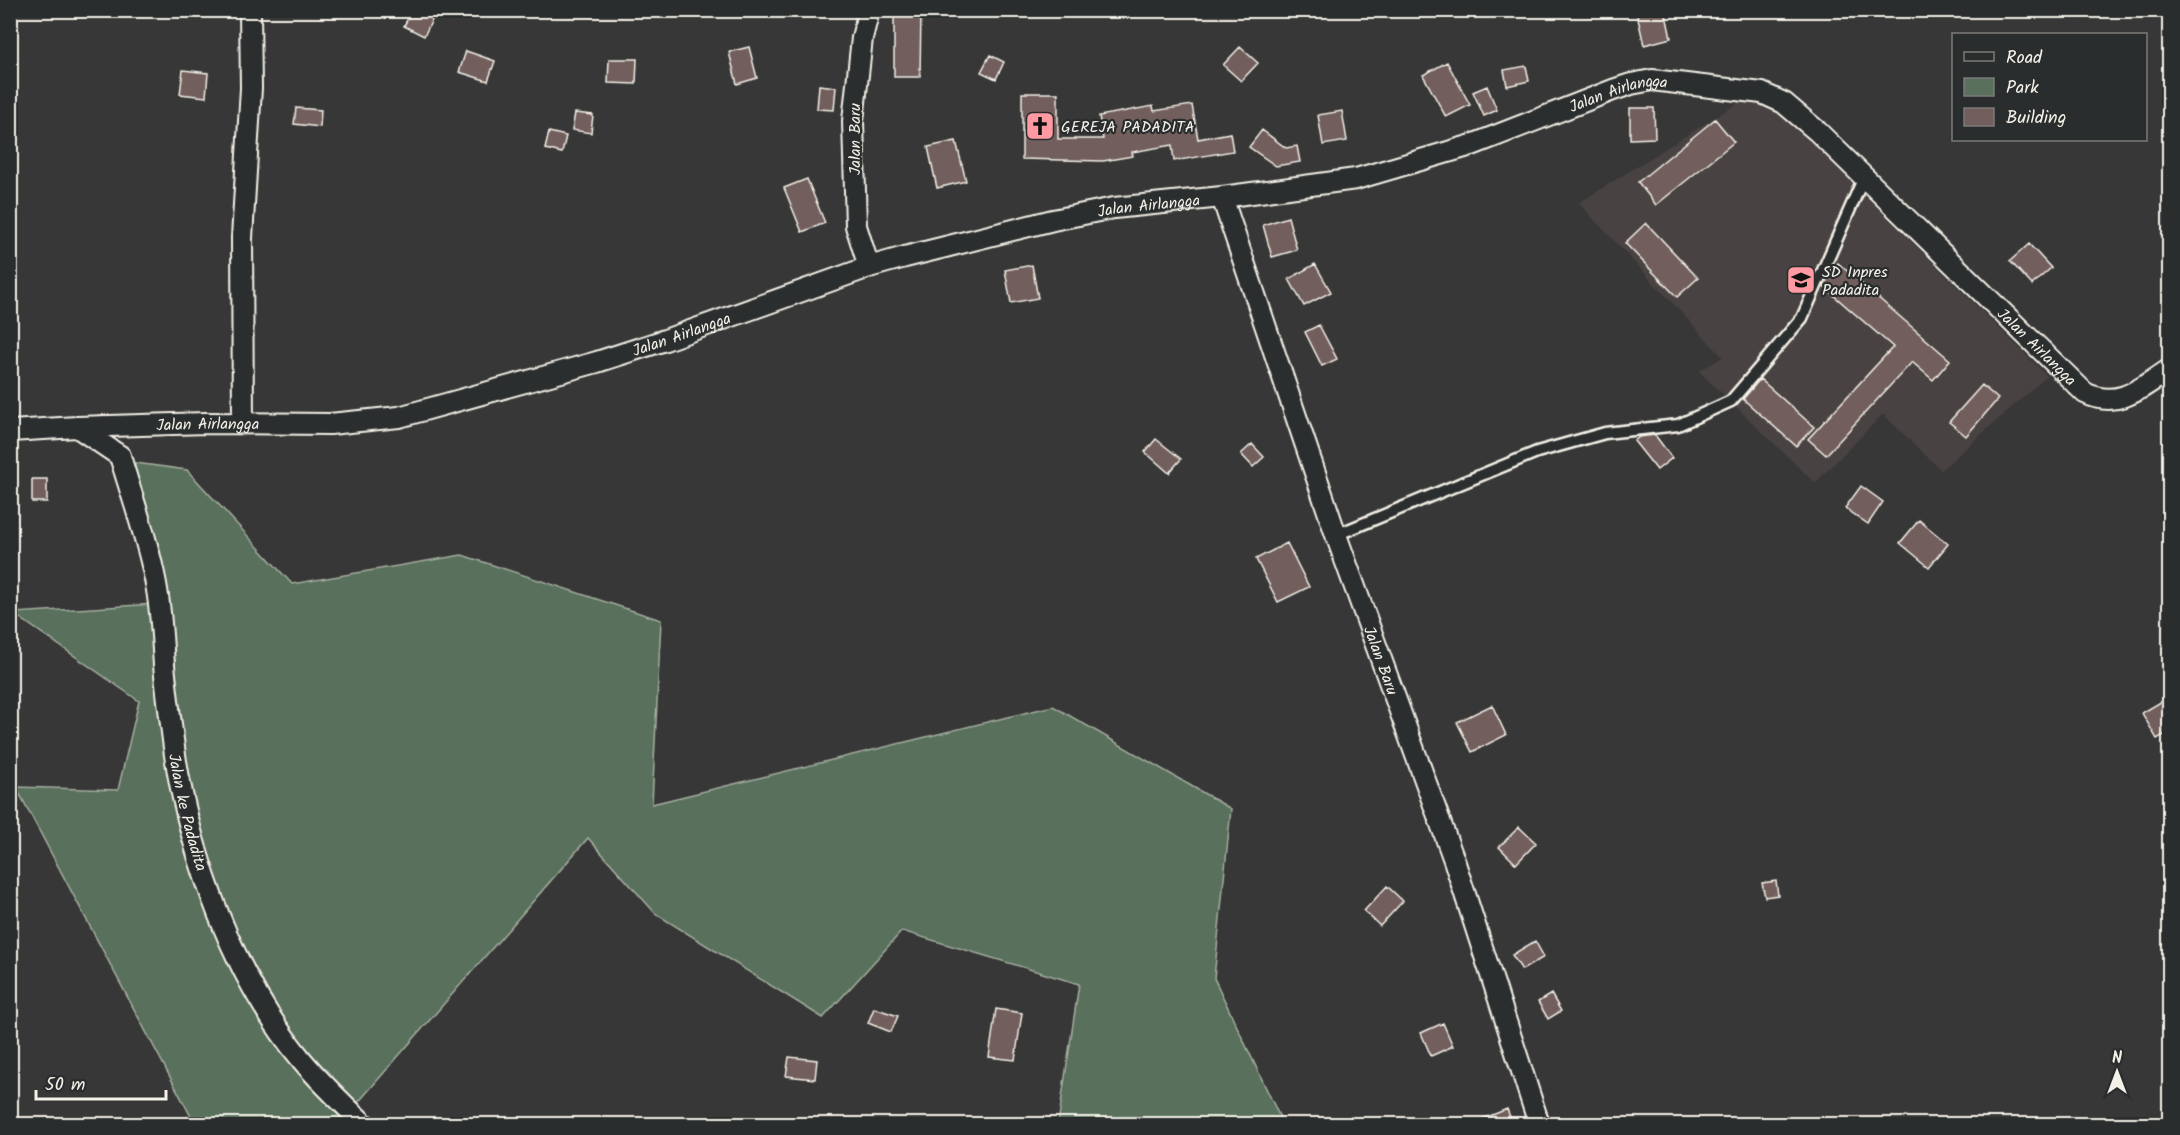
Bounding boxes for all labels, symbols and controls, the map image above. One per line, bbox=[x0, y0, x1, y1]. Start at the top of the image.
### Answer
legend bbox=[1952, 33, 2147, 141]
text: Road bbox=[2006, 44, 2043, 73]
street label: Jalan Airlangga bbox=[1565, 69, 1669, 120]
text: Park bbox=[2006, 74, 2039, 103]
street label: Jalan Baru bbox=[843, 103, 868, 175]
text: Building bbox=[2006, 104, 2066, 133]
church icon: GEREJA PADADITA bbox=[1024, 110, 1056, 142]
place label: GEREJA PADADITA bbox=[1061, 115, 1195, 140]
street label: Jalan Airlangga bbox=[1095, 188, 1201, 225]
place label: SD Inpres Padadita bbox=[1822, 260, 1888, 303]
school or university icon: SD Inpres Padadita bbox=[1785, 264, 1817, 296]
street label: Jalan Airlangga bbox=[1991, 303, 2082, 392]
street label: Jalan Airlangga bbox=[629, 306, 735, 364]
street label: Jalan Airlangga bbox=[156, 412, 259, 439]
street label: Jalan Baru bbox=[1356, 623, 1404, 699]
street label: Jalan ke Padadita bbox=[161, 752, 213, 875]
north arrow bbox=[2087, 1042, 2147, 1102]
text: N bbox=[2112, 1046, 2122, 1071]
scale bar bbox=[36, 1063, 166, 1101]
text: 50 m bbox=[45, 1071, 85, 1100]

